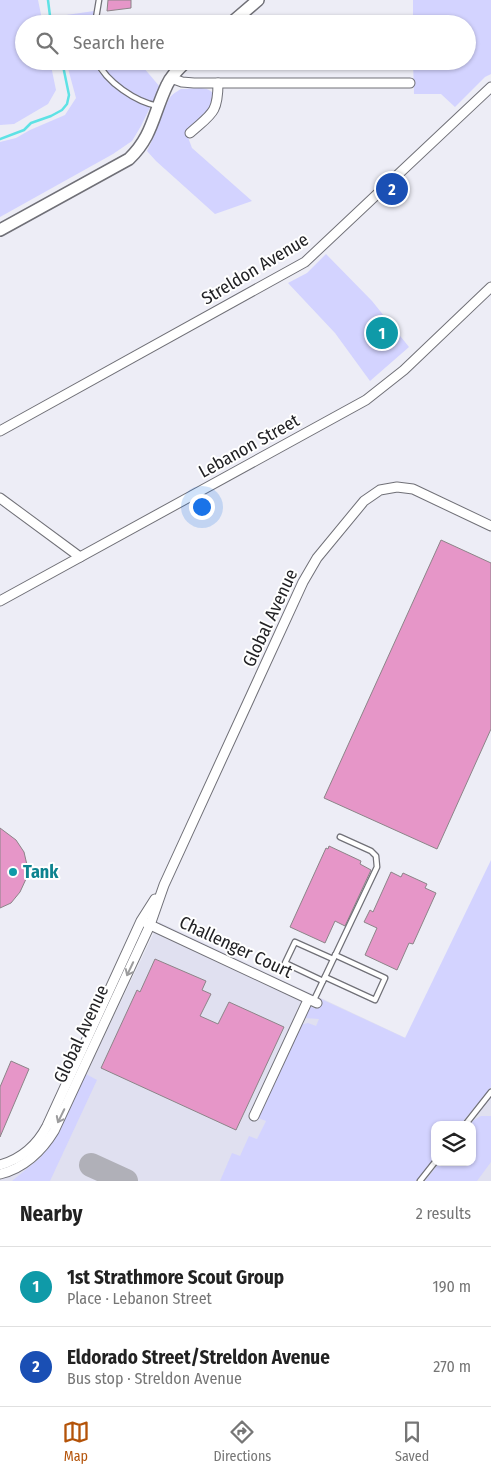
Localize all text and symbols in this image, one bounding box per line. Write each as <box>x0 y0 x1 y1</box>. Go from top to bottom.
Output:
search box <box>15 15 476 70</box>
icon: search <box>33 29 61 57</box>
text: Search here <box>73 31 165 54</box>
pin: 2 <box>376 170 408 208</box>
street label: Streldon Avenue <box>197 228 313 310</box>
pin: 1 <box>366 314 398 352</box>
street label: Lebanon Street <box>195 409 303 483</box>
your location <box>189 494 215 520</box>
street label: Global Avenue <box>238 565 302 670</box>
place label: Tank <box>23 861 59 883</box>
marker: Tank <box>7 866 19 878</box>
street label: Challenger Court <box>176 911 296 983</box>
one-way arrow <box>124 961 134 976</box>
street label: Global Avenue <box>49 981 113 1086</box>
one-way arrow <box>56 1108 65 1123</box>
map controls <box>431 1121 476 1166</box>
button: layers <box>431 1121 476 1166</box>
text: Nearby <box>20 1201 82 1227</box>
text: 2 results <box>416 1204 471 1223</box>
text: 1st Strathmore Scout Group <box>67 1266 284 1289</box>
text: 1 <box>33 1277 39 1296</box>
text: 190 m <box>433 1277 471 1296</box>
text: Place · Lebanon Street <box>67 1289 212 1308</box>
text: Eldorado Street/Streldon Avenue <box>67 1346 330 1369</box>
text: 2 <box>32 1357 40 1376</box>
text: 270 m <box>433 1357 471 1376</box>
text: Bus stop · Streldon Avenue <box>67 1369 242 1388</box>
tab: Map <box>62 1418 90 1465</box>
tab: Directions <box>213 1418 271 1465</box>
tab: Saved <box>395 1418 429 1465</box>

